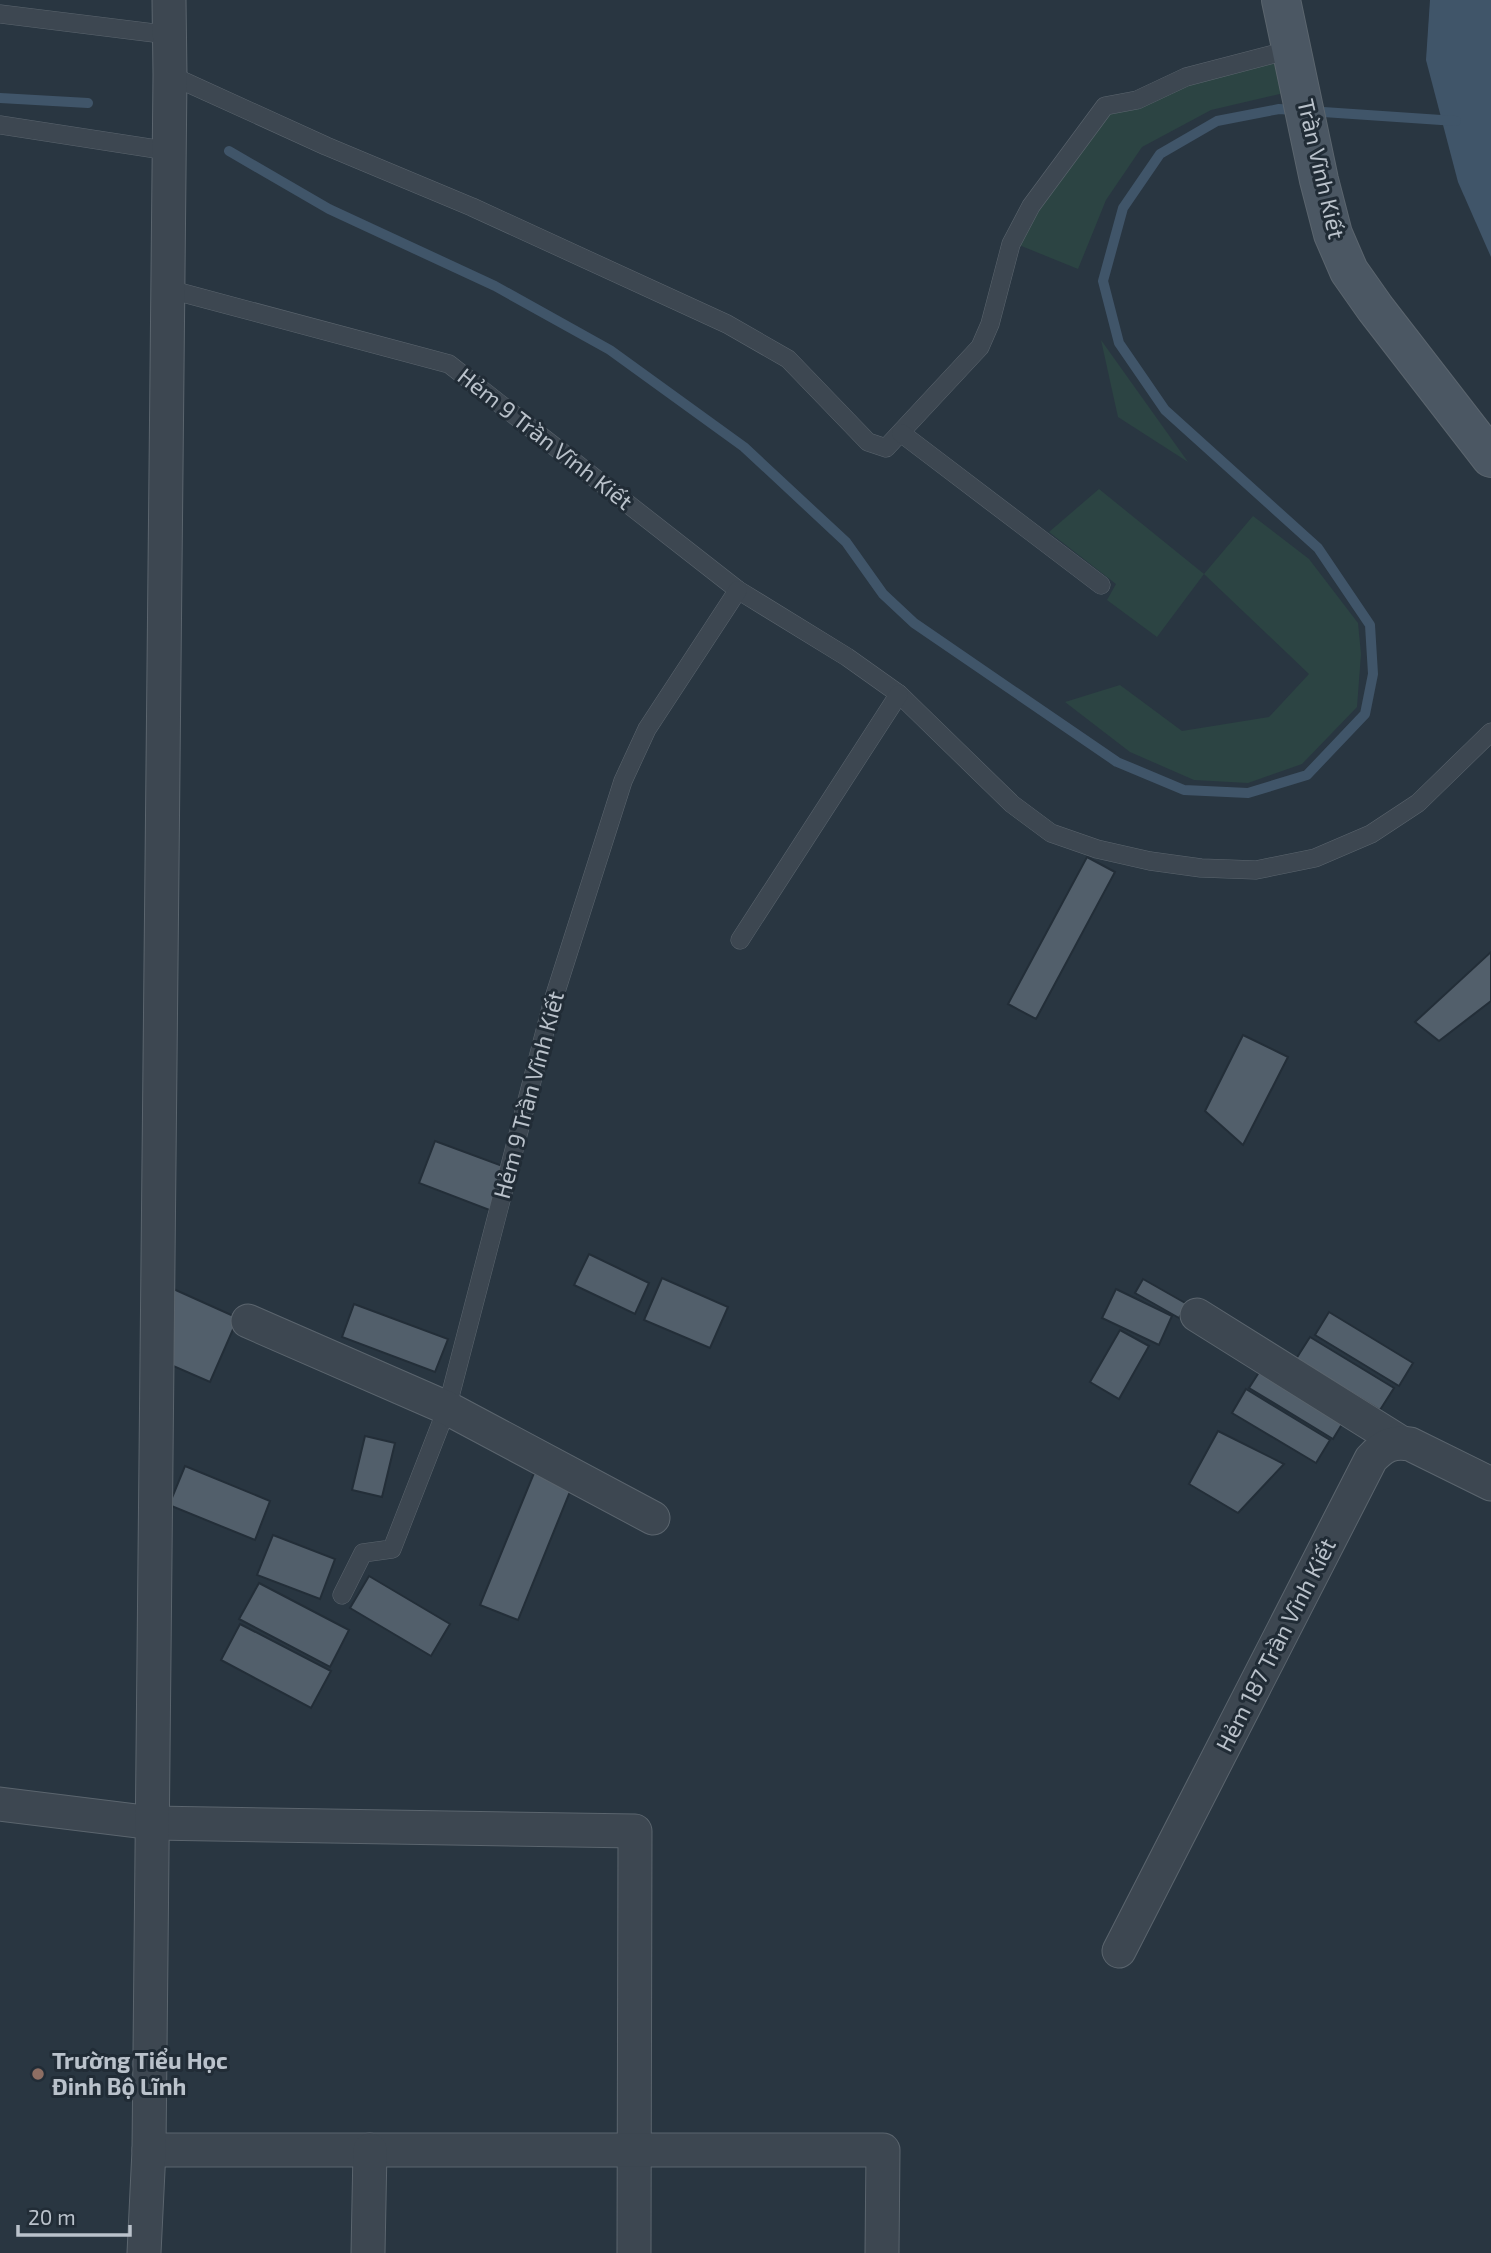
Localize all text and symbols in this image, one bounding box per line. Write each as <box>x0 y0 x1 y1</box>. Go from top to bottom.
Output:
street label: Trần Vĩnh Kiết <box>1292 96 1352 242</box>
street label: Hẻm 9 Trần Vĩnh Kiết <box>453 361 639 515</box>
street label: Hẻm 9 Trần Vĩnh Kiết <box>487 988 569 1202</box>
street label: Hẻm 187 Trần Vĩnh Kiết <box>1209 1533 1341 1756</box>
place label: Trường Tiểu Học Đinh Bộ Lĩnh <box>52 2046 228 2100</box>
marker: Trường Tiểu Học Đinh Bộ Lĩnh <box>30 2066 46 2082</box>
scale bar <box>18 2194 130 2238</box>
text: 20 m <box>28 2204 76 2229</box>

